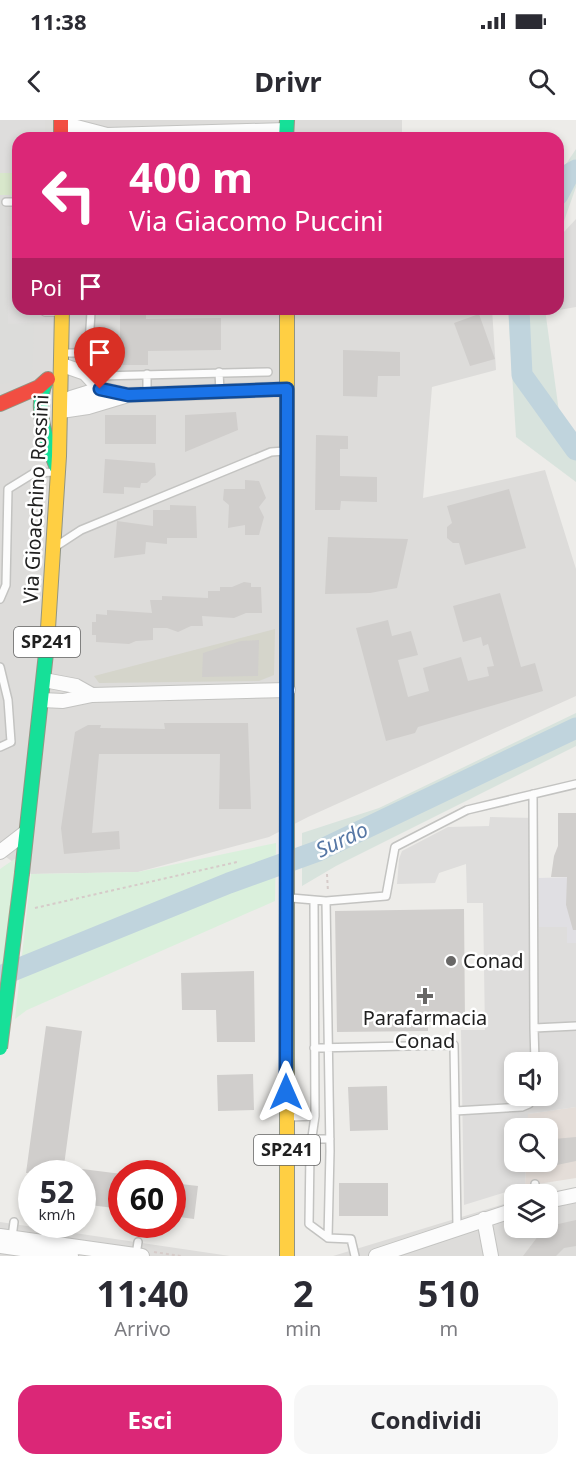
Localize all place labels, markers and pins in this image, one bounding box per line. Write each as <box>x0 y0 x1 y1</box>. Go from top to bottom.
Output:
pin <box>74 327 125 389</box>
place label: Conad <box>463 947 524 974</box>
marker: Conad <box>444 954 458 968</box>
marker: Parafarmacia Conad <box>418 989 432 1003</box>
place label: Parafarmacia Conad <box>363 1004 487 1054</box>

